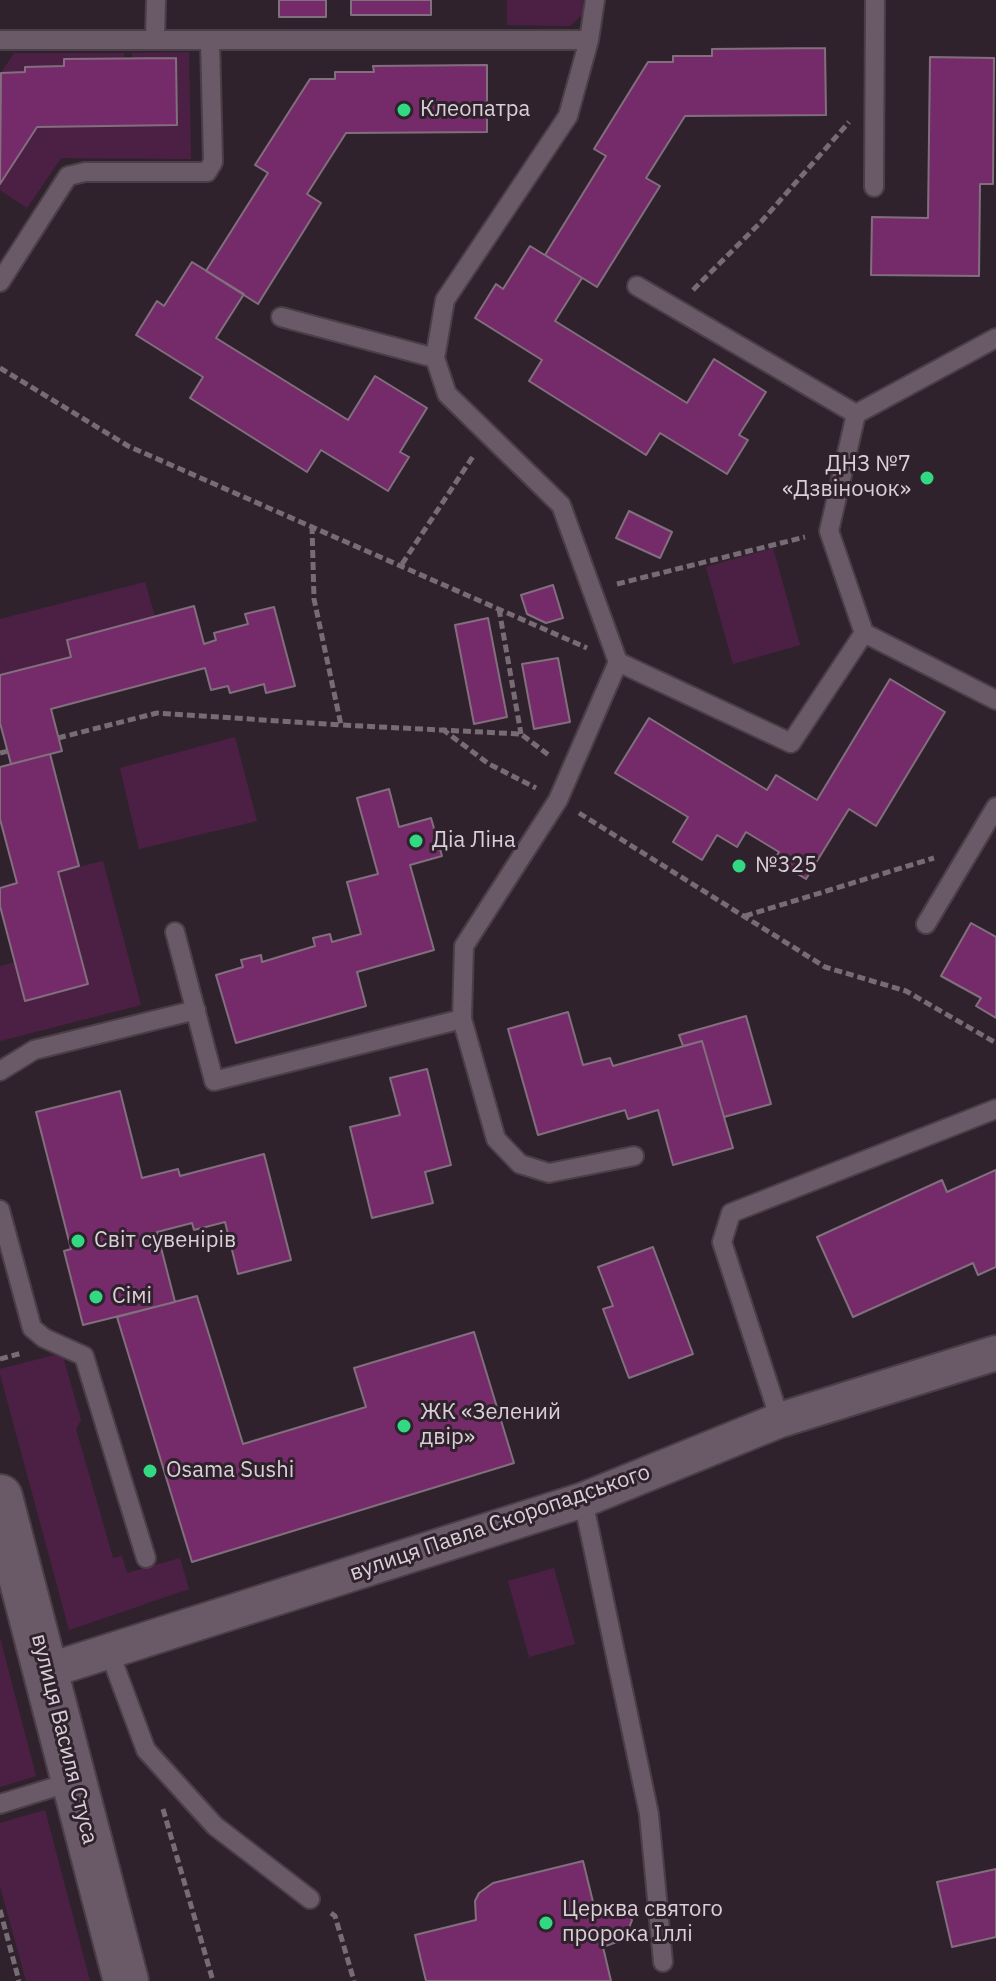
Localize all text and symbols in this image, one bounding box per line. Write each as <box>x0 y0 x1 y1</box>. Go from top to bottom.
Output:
place label: Клеопатра <box>420 97 530 123</box>
marker: Клеопатра <box>395 101 413 119</box>
place label: ДНЗ №7 «Дзвіночок» <box>782 452 911 504</box>
marker: ДНЗ №7 «Дзвіночок» <box>918 469 936 487</box>
place label: Діа Ліна <box>432 828 516 854</box>
marker: Діа Ліна <box>407 832 425 850</box>
place label: №325 <box>755 853 817 879</box>
marker: №325 <box>730 857 748 875</box>
place label: Світ сувенірів <box>94 1228 236 1254</box>
marker: Світ сувенірів <box>69 1232 87 1250</box>
place label: Сімі <box>112 1284 152 1310</box>
marker: Сімі <box>87 1288 105 1306</box>
place label: ЖК «Зелений двір» <box>420 1400 561 1452</box>
marker: ЖК «Зелений двір» <box>395 1417 413 1435</box>
place label: Osama Sushi <box>166 1458 294 1484</box>
street label: вулиця Павла Скоропадського <box>346 1459 654 1587</box>
marker: Osama Sushi <box>141 1462 159 1480</box>
street label: вулиця Василя Стуса <box>25 1631 103 1847</box>
place label: Церква святого пророка Іллі <box>562 1897 723 1948</box>
marker: Церква святого пророка Іллі <box>537 1914 555 1932</box>

